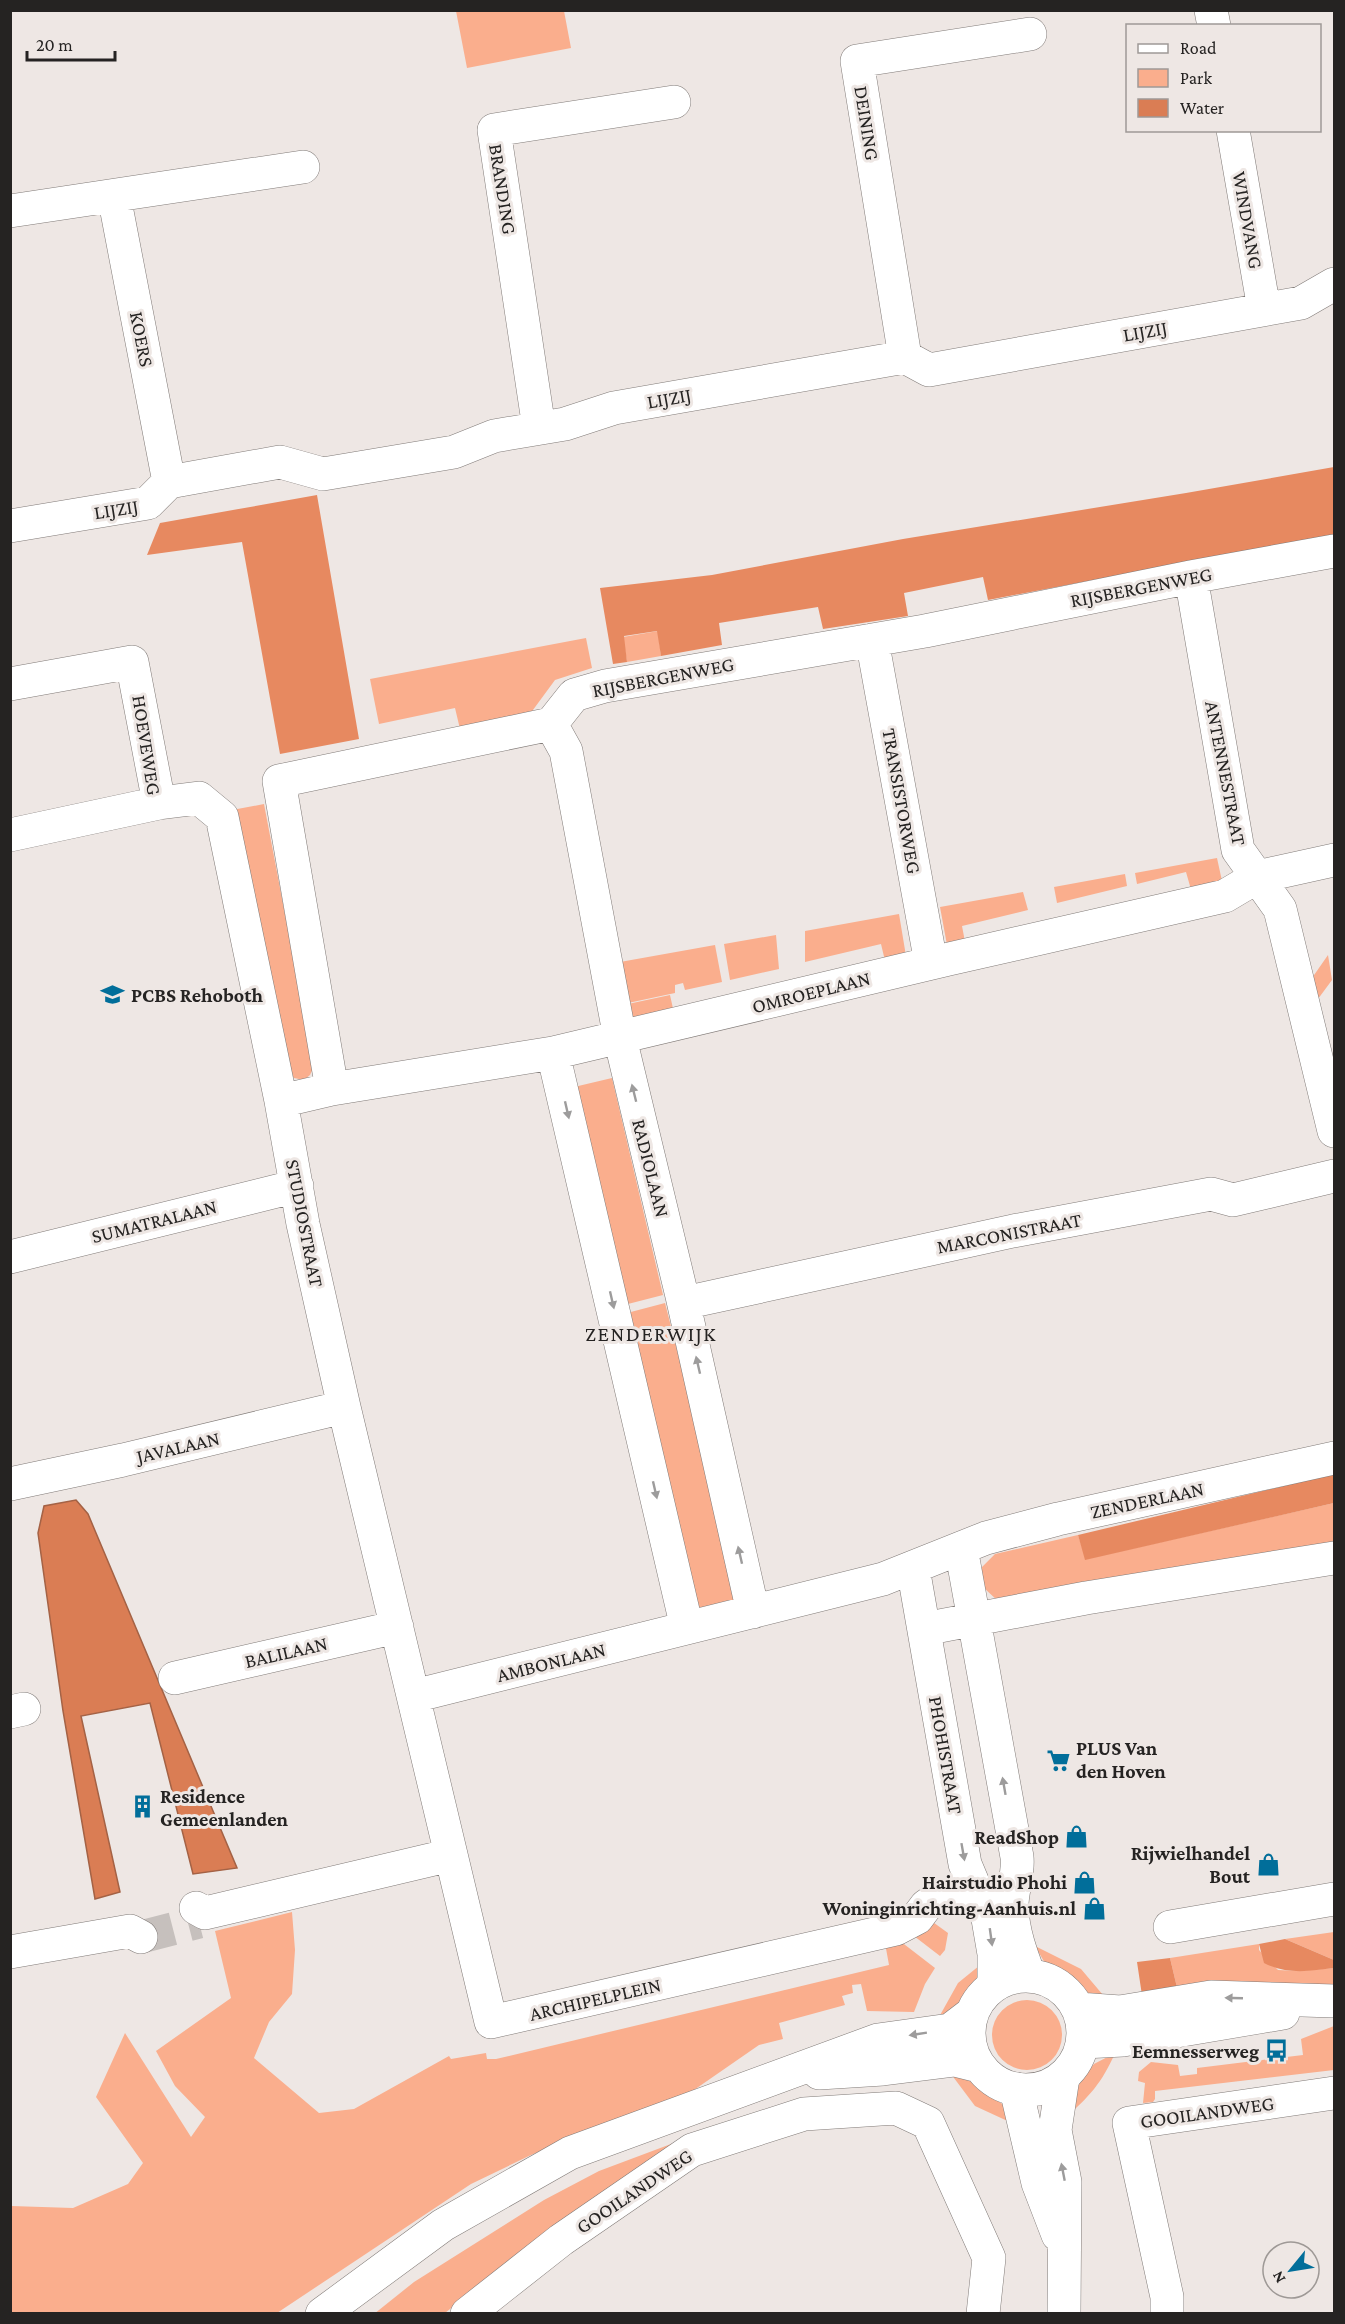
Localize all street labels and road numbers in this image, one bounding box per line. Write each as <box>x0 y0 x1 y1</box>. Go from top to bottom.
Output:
street label: DEINING <box>850 84 884 162</box>
street label: BRANDING <box>485 142 521 236</box>
street label: WINDVANG <box>1229 170 1267 270</box>
street label: KOERS <box>126 310 158 368</box>
street label: LIJZIJ <box>1121 316 1169 347</box>
street label: LIJZIJ <box>645 383 693 414</box>
street label: LIJZIJ <box>92 495 140 524</box>
street label: RIJSBERGENWEG <box>1068 562 1214 612</box>
street label: RIJSBERGENWEG <box>590 652 736 702</box>
street label: HOEVEWEG <box>128 693 166 797</box>
street label: ANTENNESTRAAT <box>1201 699 1251 847</box>
street label: TRANSISTORWEG <box>878 727 926 875</box>
street label: OMROEPLAAN <box>750 967 872 1017</box>
street label: RADIOLAAN <box>628 1117 674 1219</box>
street label: STUDIOSTRAAT <box>282 1157 328 1289</box>
street label: SUMATRALAAN <box>89 1195 219 1247</box>
street label: MARCONISTRAAT <box>935 1208 1083 1258</box>
street label: JAVALAAN <box>132 1427 222 1469</box>
street label: ZENDERLAAN <box>1088 1477 1206 1523</box>
street label: BALILAAN <box>243 1632 329 1672</box>
street label: AMBONLAAN <box>494 1638 608 1686</box>
street label: PHOHISTRAAT <box>925 1694 967 1816</box>
street label: ARCHIPELPLEIN <box>527 1973 663 2025</box>
street label: GOOILANDWEG <box>1139 2092 1275 2132</box>
street label: GOOILANDWEG <box>572 2144 696 2238</box>

